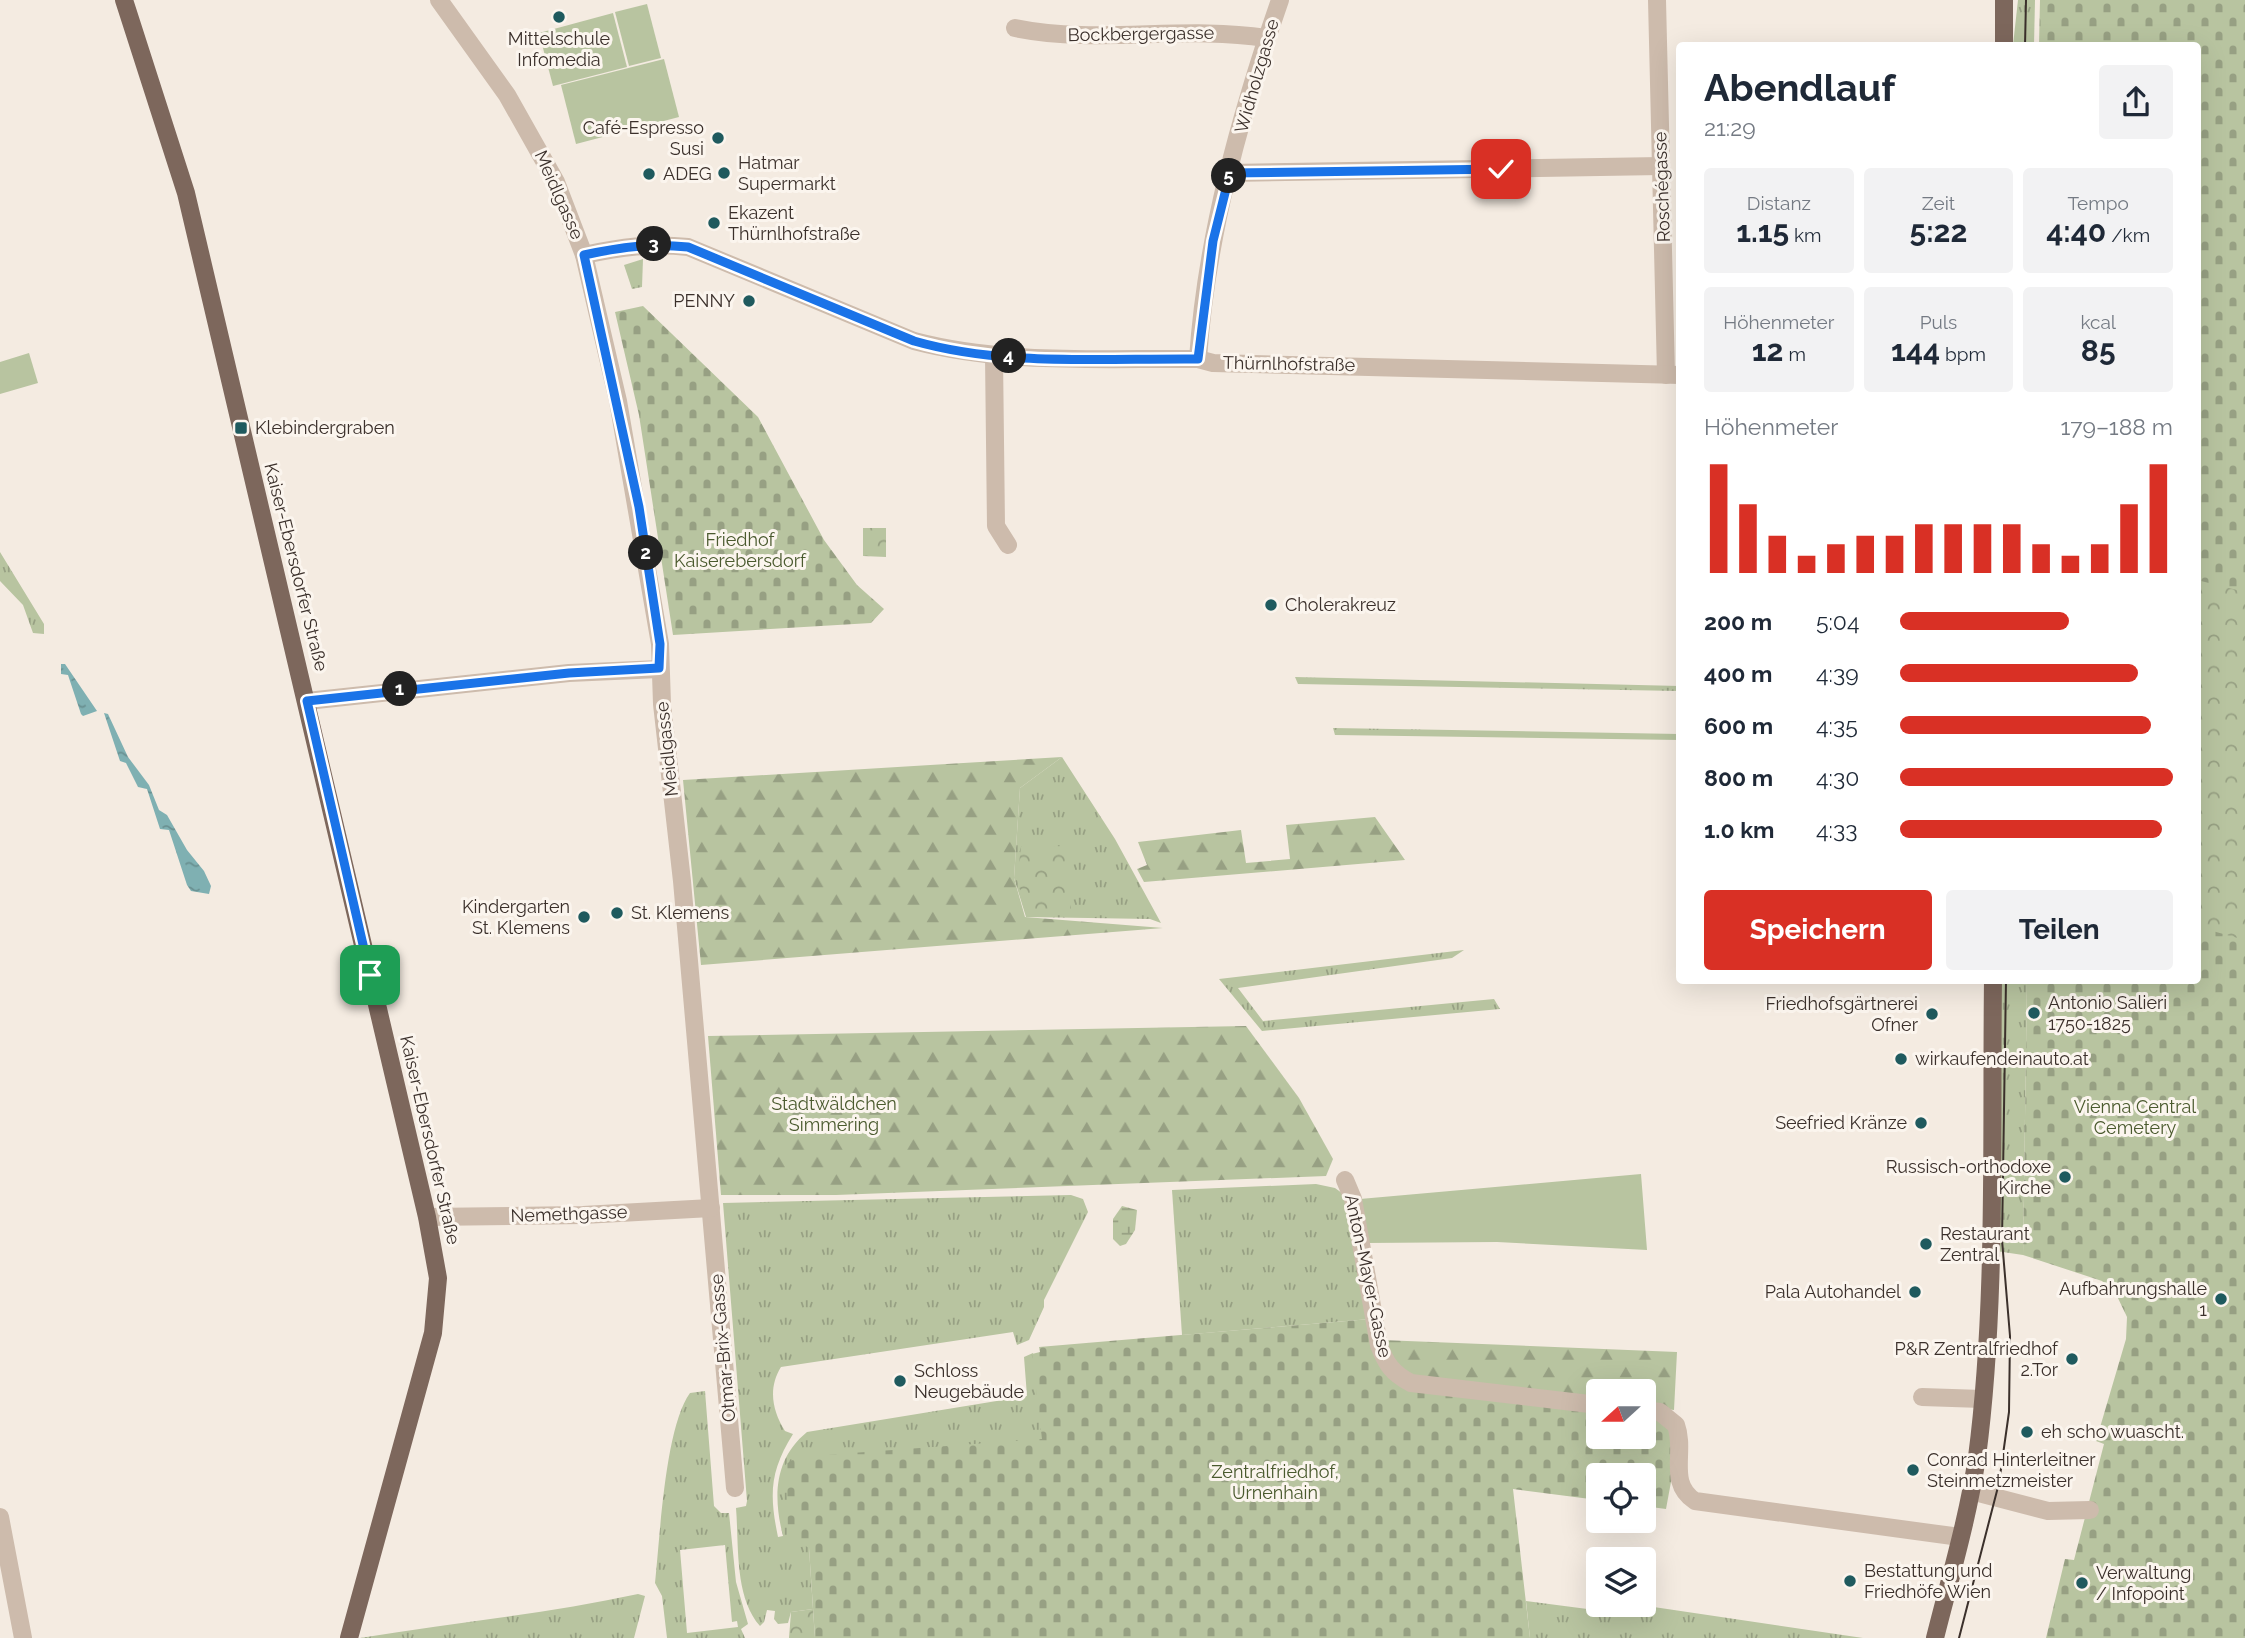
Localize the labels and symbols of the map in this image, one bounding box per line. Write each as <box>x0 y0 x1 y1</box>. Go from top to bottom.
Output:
marker: Mittelschule Infomedia <box>551 9 567 25</box>
street label: Widholzgasse <box>1230 16 1283 135</box>
street label: Bockbergergasse <box>1068 22 1215 45</box>
place label: Mittelschule Infomedia <box>508 28 611 70</box>
place label: Café-Espresso Susi <box>583 117 704 159</box>
marker: Café-Espresso Susi <box>710 130 726 146</box>
street label: Roschégasse <box>1649 131 1674 243</box>
pin <box>1471 139 1531 199</box>
street label: Meidlgasse <box>531 147 589 243</box>
place label: Hatmar Supermarkt <box>738 152 836 194</box>
pin: 5 <box>1212 158 1246 194</box>
place label: ADEG <box>663 163 712 184</box>
marker: Hatmar Supermarkt <box>716 165 732 181</box>
marker: ADEG <box>641 166 657 182</box>
place label: Ekazent Thürnlhofstraße <box>728 202 861 244</box>
marker: Ekazent Thürnlhofstraße <box>706 215 722 231</box>
pin: 3 <box>636 226 672 262</box>
place label: PENNY <box>673 290 735 311</box>
marker: PENNY <box>741 293 757 309</box>
pin: 4 <box>992 338 1026 374</box>
street label: Thürnlhofstraße <box>1223 352 1356 375</box>
place label: Klebindergraben <box>255 417 395 438</box>
marker: Klebindergraben <box>233 420 249 436</box>
street label: Kaiser-Ebersdorfer Straße <box>260 461 333 674</box>
park label: Friedhof Kaiserebersdorf <box>674 529 807 571</box>
pin: 2 <box>628 536 664 570</box>
place label: Cholerakreuz <box>1285 594 1396 615</box>
marker: Cholerakreuz <box>1263 597 1279 613</box>
pin: 1 <box>382 672 418 706</box>
street label: Meidlgasse <box>651 700 682 797</box>
place label: Kindergarten St. Klemens <box>462 896 570 938</box>
place label: St. Klemens <box>631 902 729 923</box>
marker: St. Klemens <box>609 905 625 921</box>
marker: Kindergarten St. Klemens <box>576 909 592 925</box>
pin <box>340 945 400 1005</box>
place label: Antonio Salieri 1750-1825 <box>2048 992 2167 1034</box>
place label: Friedhofsgärtnerei Ofner <box>1766 993 1919 1035</box>
marker: Antonio Salieri 1750-1825 <box>2026 1005 2042 1021</box>
marker: Friedhofsgärtnerei Ofner <box>1924 1006 1940 1022</box>
street label: Kaiser-Ebersdorfer Straße <box>396 1033 465 1247</box>
place label: wirkaufendeinauto.at <box>1915 1048 2089 1069</box>
marker: wirkaufendeinauto.at <box>1893 1051 1909 1067</box>
park label: Stadtwäldchen Simmering <box>771 1093 897 1135</box>
park label: Vienna Central Cemetery <box>2074 1096 2196 1138</box>
place label: Seefried Kränze <box>1775 1112 1907 1133</box>
marker: Seefried Kränze <box>1913 1115 1929 1131</box>
place label: Russisch-orthodoxe Kirche <box>1886 1156 2051 1198</box>
marker: Russisch-orthodoxe Kirche <box>2057 1169 2073 1185</box>
street label: Anton-Mayer-Gasse <box>1341 1192 1396 1360</box>
street label: Nemethgasse <box>510 1201 628 1226</box>
place label: Restaurant Zentral <box>1940 1223 2030 1265</box>
marker: Restaurant Zentral <box>1918 1236 1934 1252</box>
street label: Otmar-Brix-Gasse <box>706 1273 739 1423</box>
place label: Aufbahrungshalle 1 <box>2059 1278 2207 1320</box>
place label: Pala Autohandel <box>1765 1281 1901 1302</box>
marker: Pala Autohandel <box>1907 1284 1923 1300</box>
marker: Aufbahrungshalle 1 <box>2213 1291 2229 1307</box>
place label: P&R Zentralfriedhof 2.Tor <box>1895 1338 2059 1380</box>
marker: P&R Zentralfriedhof 2.Tor <box>2064 1351 2080 1367</box>
place label: Schloss Neugebäude <box>914 1360 1024 1402</box>
marker: Schloss Neugebäude <box>892 1373 908 1389</box>
north arrow <box>1586 1379 1656 1449</box>
place label: eh scho wuascht. <box>2041 1421 2184 1442</box>
marker: eh scho wuascht. <box>2019 1424 2035 1440</box>
place label: Conrad Hinterleitner Steinmetzmeister <box>1927 1449 2096 1491</box>
park label: Zentralfriedhof, Urnenhain <box>1211 1461 1339 1503</box>
marker: Conrad Hinterleitner Steinmetzmeister <box>1905 1462 1921 1478</box>
place label: Bestattung und Friedhöfe Wien <box>1864 1560 1992 1602</box>
place label: Verwaltung / Infopoint <box>2096 1562 2191 1604</box>
marker: Bestattung und Friedhöfe Wien <box>1842 1573 1858 1589</box>
marker: Verwaltung / Infopoint <box>2074 1575 2090 1591</box>

